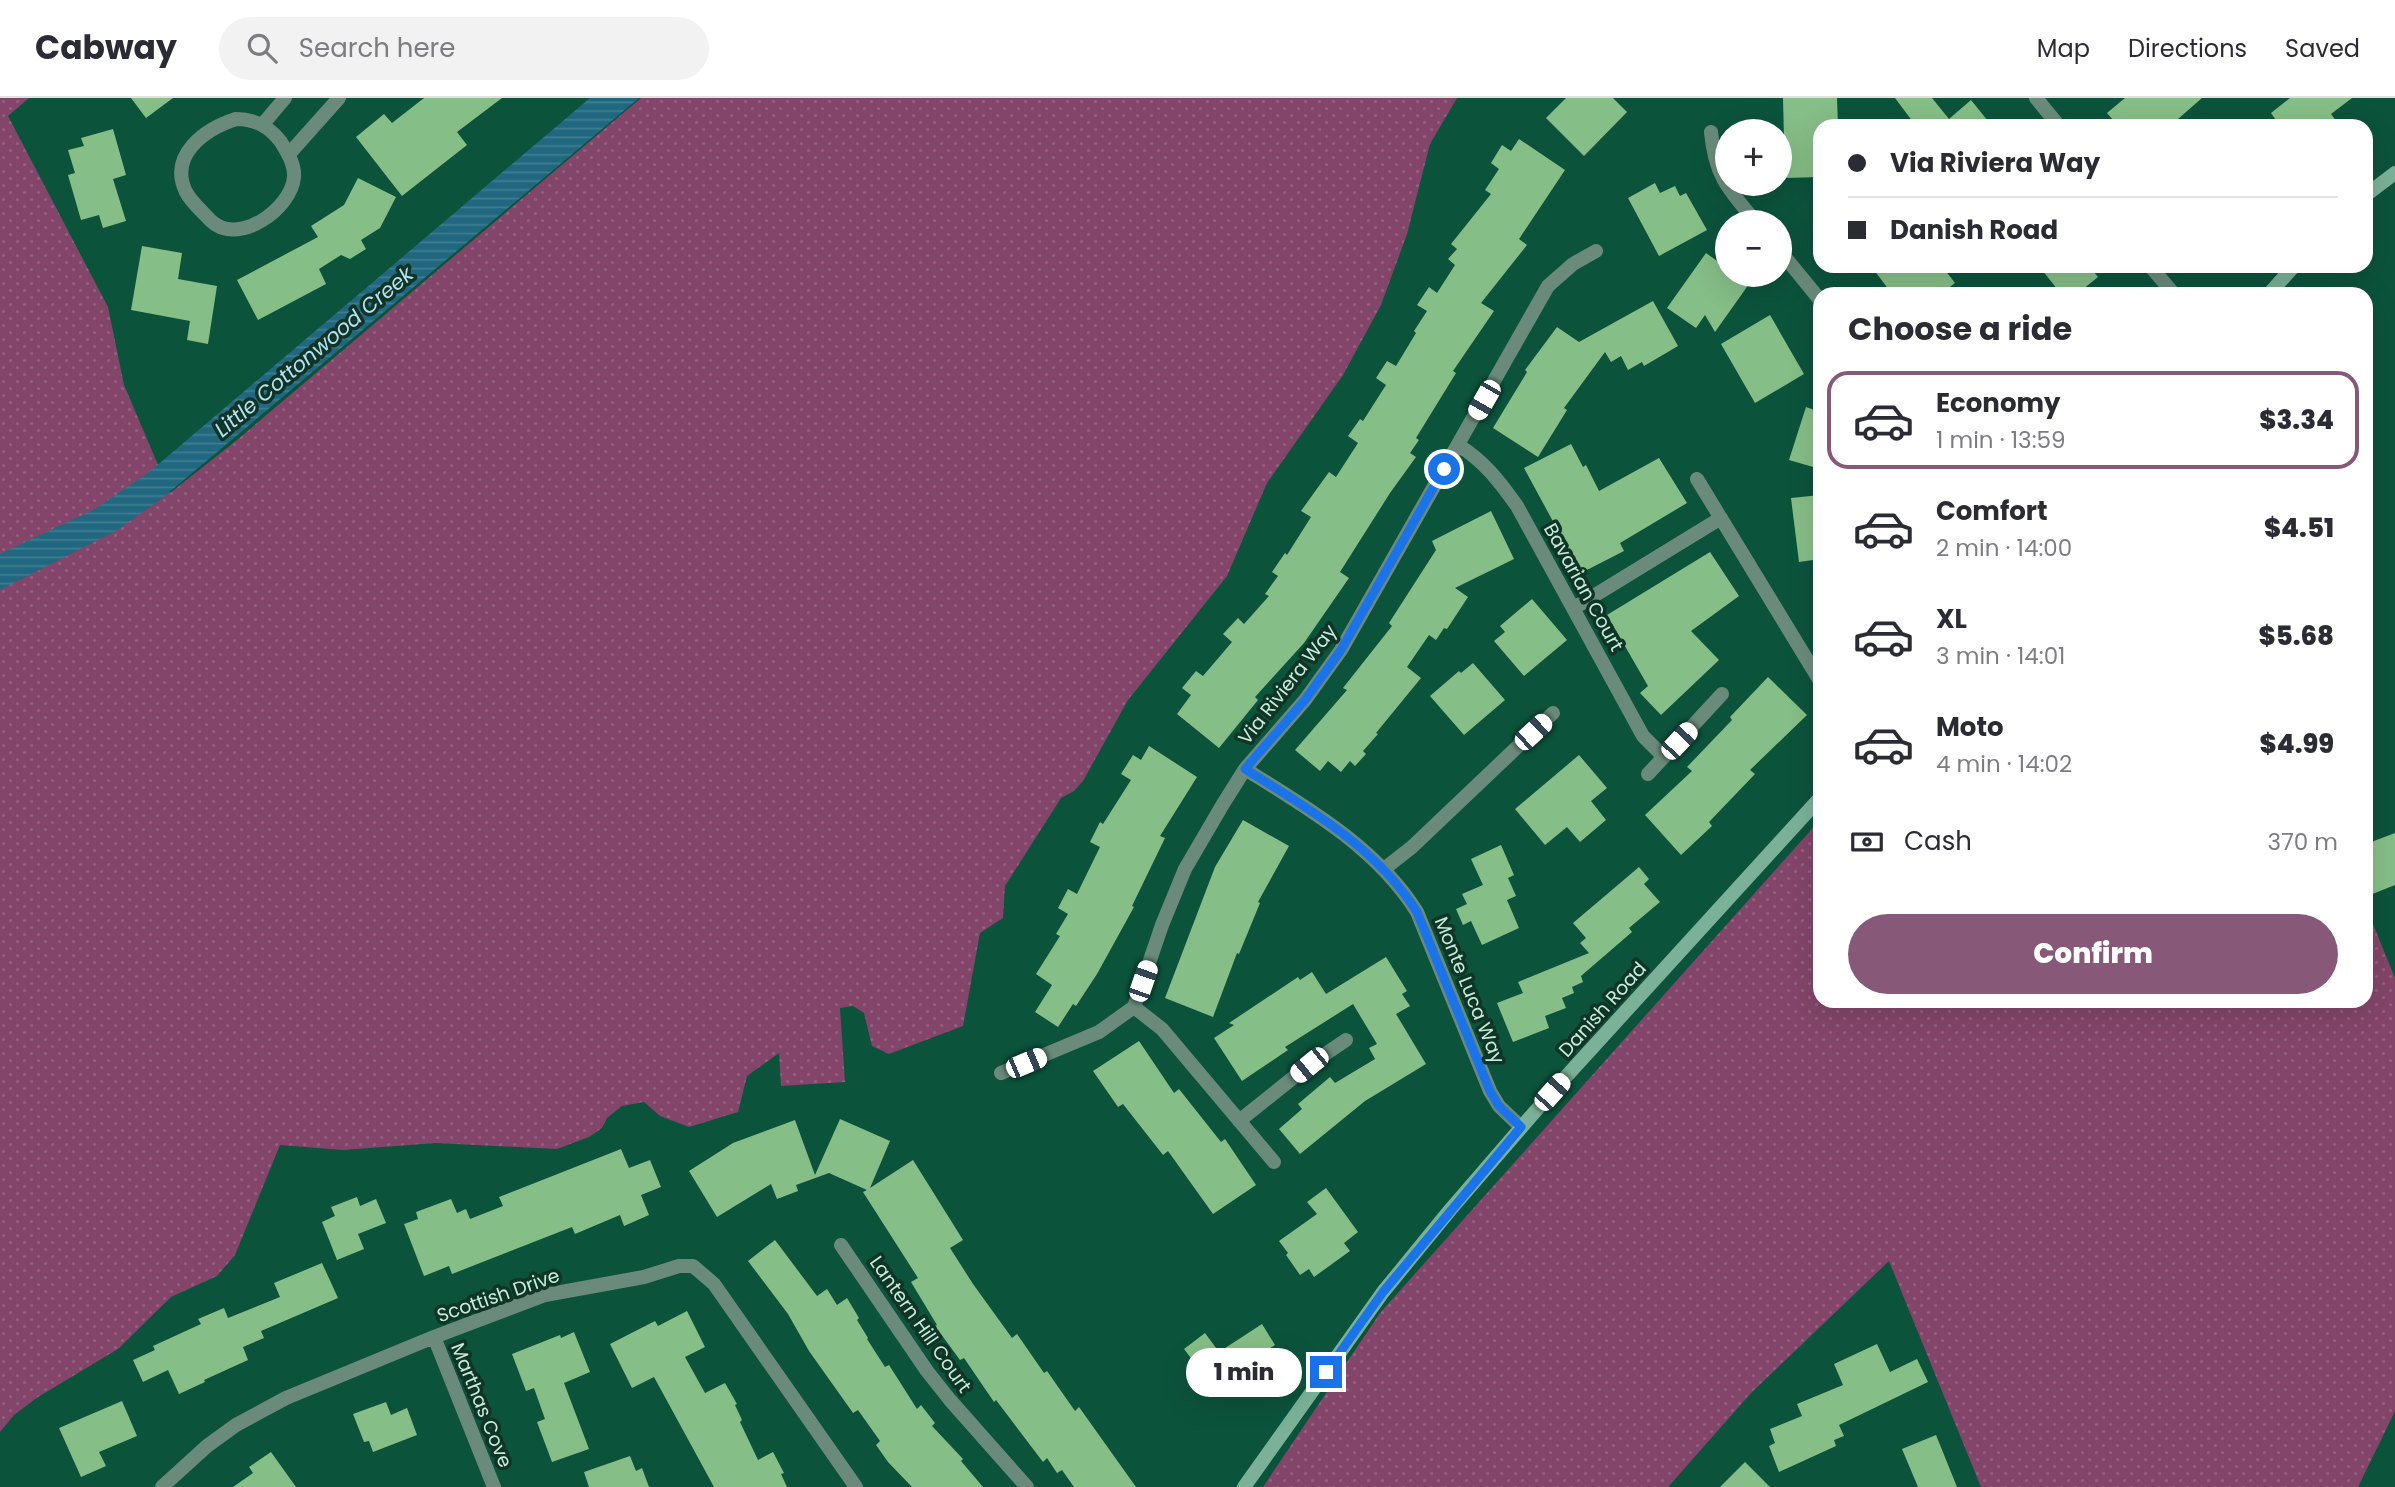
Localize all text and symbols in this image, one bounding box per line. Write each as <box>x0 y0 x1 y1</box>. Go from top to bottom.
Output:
search box <box>219 17 709 80</box>
text: Cabway <box>35 24 177 71</box>
icon: search <box>243 29 281 67</box>
text: Search here <box>299 30 455 66</box>
text: Map <box>2037 32 2090 65</box>
text: Directions <box>2128 32 2247 65</box>
text: Saved <box>2285 32 2360 65</box>
map controls <box>1715 119 1792 287</box>
button: + <box>1715 119 1792 196</box>
text: Via Riviera Way <box>1890 145 2100 181</box>
button: − <box>1715 210 1792 287</box>
text: Danish Road <box>1890 212 2058 248</box>
water label: Little Cottonwood Creek <box>208 259 420 443</box>
text: Choose a ride <box>1848 306 2072 351</box>
car <box>1465 377 1504 423</box>
text: Economy <box>1936 385 2060 421</box>
icon: car <box>1852 389 1915 452</box>
text: $3.34 <box>2259 402 2334 438</box>
text: 1 min · 13:59 <box>1936 424 2065 456</box>
route start <box>1428 453 1460 485</box>
text: Comfort <box>1936 493 2048 529</box>
icon: car <box>1852 497 1915 560</box>
text: $4.51 <box>2264 510 2334 546</box>
street label: Bavarian Court <box>1537 518 1630 656</box>
text: 2 min · 14:00 <box>1936 532 2072 564</box>
text: XL <box>1936 601 1967 637</box>
icon: car <box>1852 605 1915 668</box>
street label: Via Riviera Way <box>1232 618 1343 750</box>
text: $5.68 <box>2258 618 2334 654</box>
text: 3 min · 14:01 <box>1936 640 2065 672</box>
text: Moto <box>1936 709 2004 745</box>
car <box>1511 710 1556 754</box>
icon: car <box>1852 713 1915 776</box>
car <box>1657 718 1702 764</box>
text: $4.99 <box>2260 726 2334 762</box>
text: 4 min · 14:02 <box>1936 748 2072 780</box>
icon: cash <box>1848 823 1886 861</box>
text: Cash <box>1904 823 1972 859</box>
text: 370 m <box>2268 826 2338 858</box>
street label: Monte Luca Way <box>1428 913 1511 1068</box>
button: Confirm <box>1848 914 2338 994</box>
street label: Danish Road <box>1552 956 1652 1063</box>
car <box>1127 958 1160 1004</box>
car <box>1287 1044 1332 1086</box>
car <box>1003 1045 1050 1081</box>
car <box>1531 1069 1574 1115</box>
street label: Lantern Hill Court <box>863 1250 978 1398</box>
street label: Scottish Drive <box>433 1262 563 1329</box>
street label: Marthas Cove <box>444 1339 519 1472</box>
callout: 1 min <box>1186 1348 1302 1396</box>
text: 1 min <box>1214 1356 1274 1388</box>
route end <box>1310 1356 1342 1388</box>

